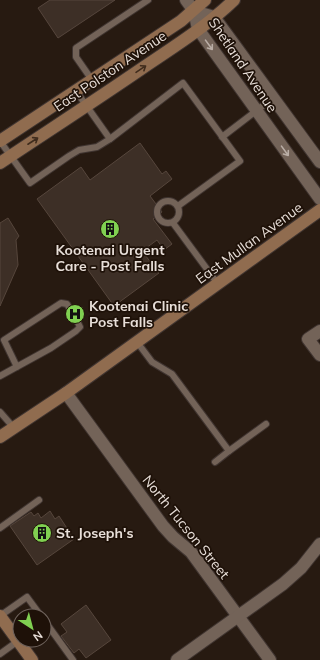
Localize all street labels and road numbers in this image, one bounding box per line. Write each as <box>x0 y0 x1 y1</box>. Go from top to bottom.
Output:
street label: Shetland Avenue <box>205 14 281 116</box>
street label: East Polston Avenue <box>50 27 170 115</box>
street label: East Mullan Avenue <box>192 198 306 288</box>
street label: North Tucson Street <box>139 471 234 583</box>

